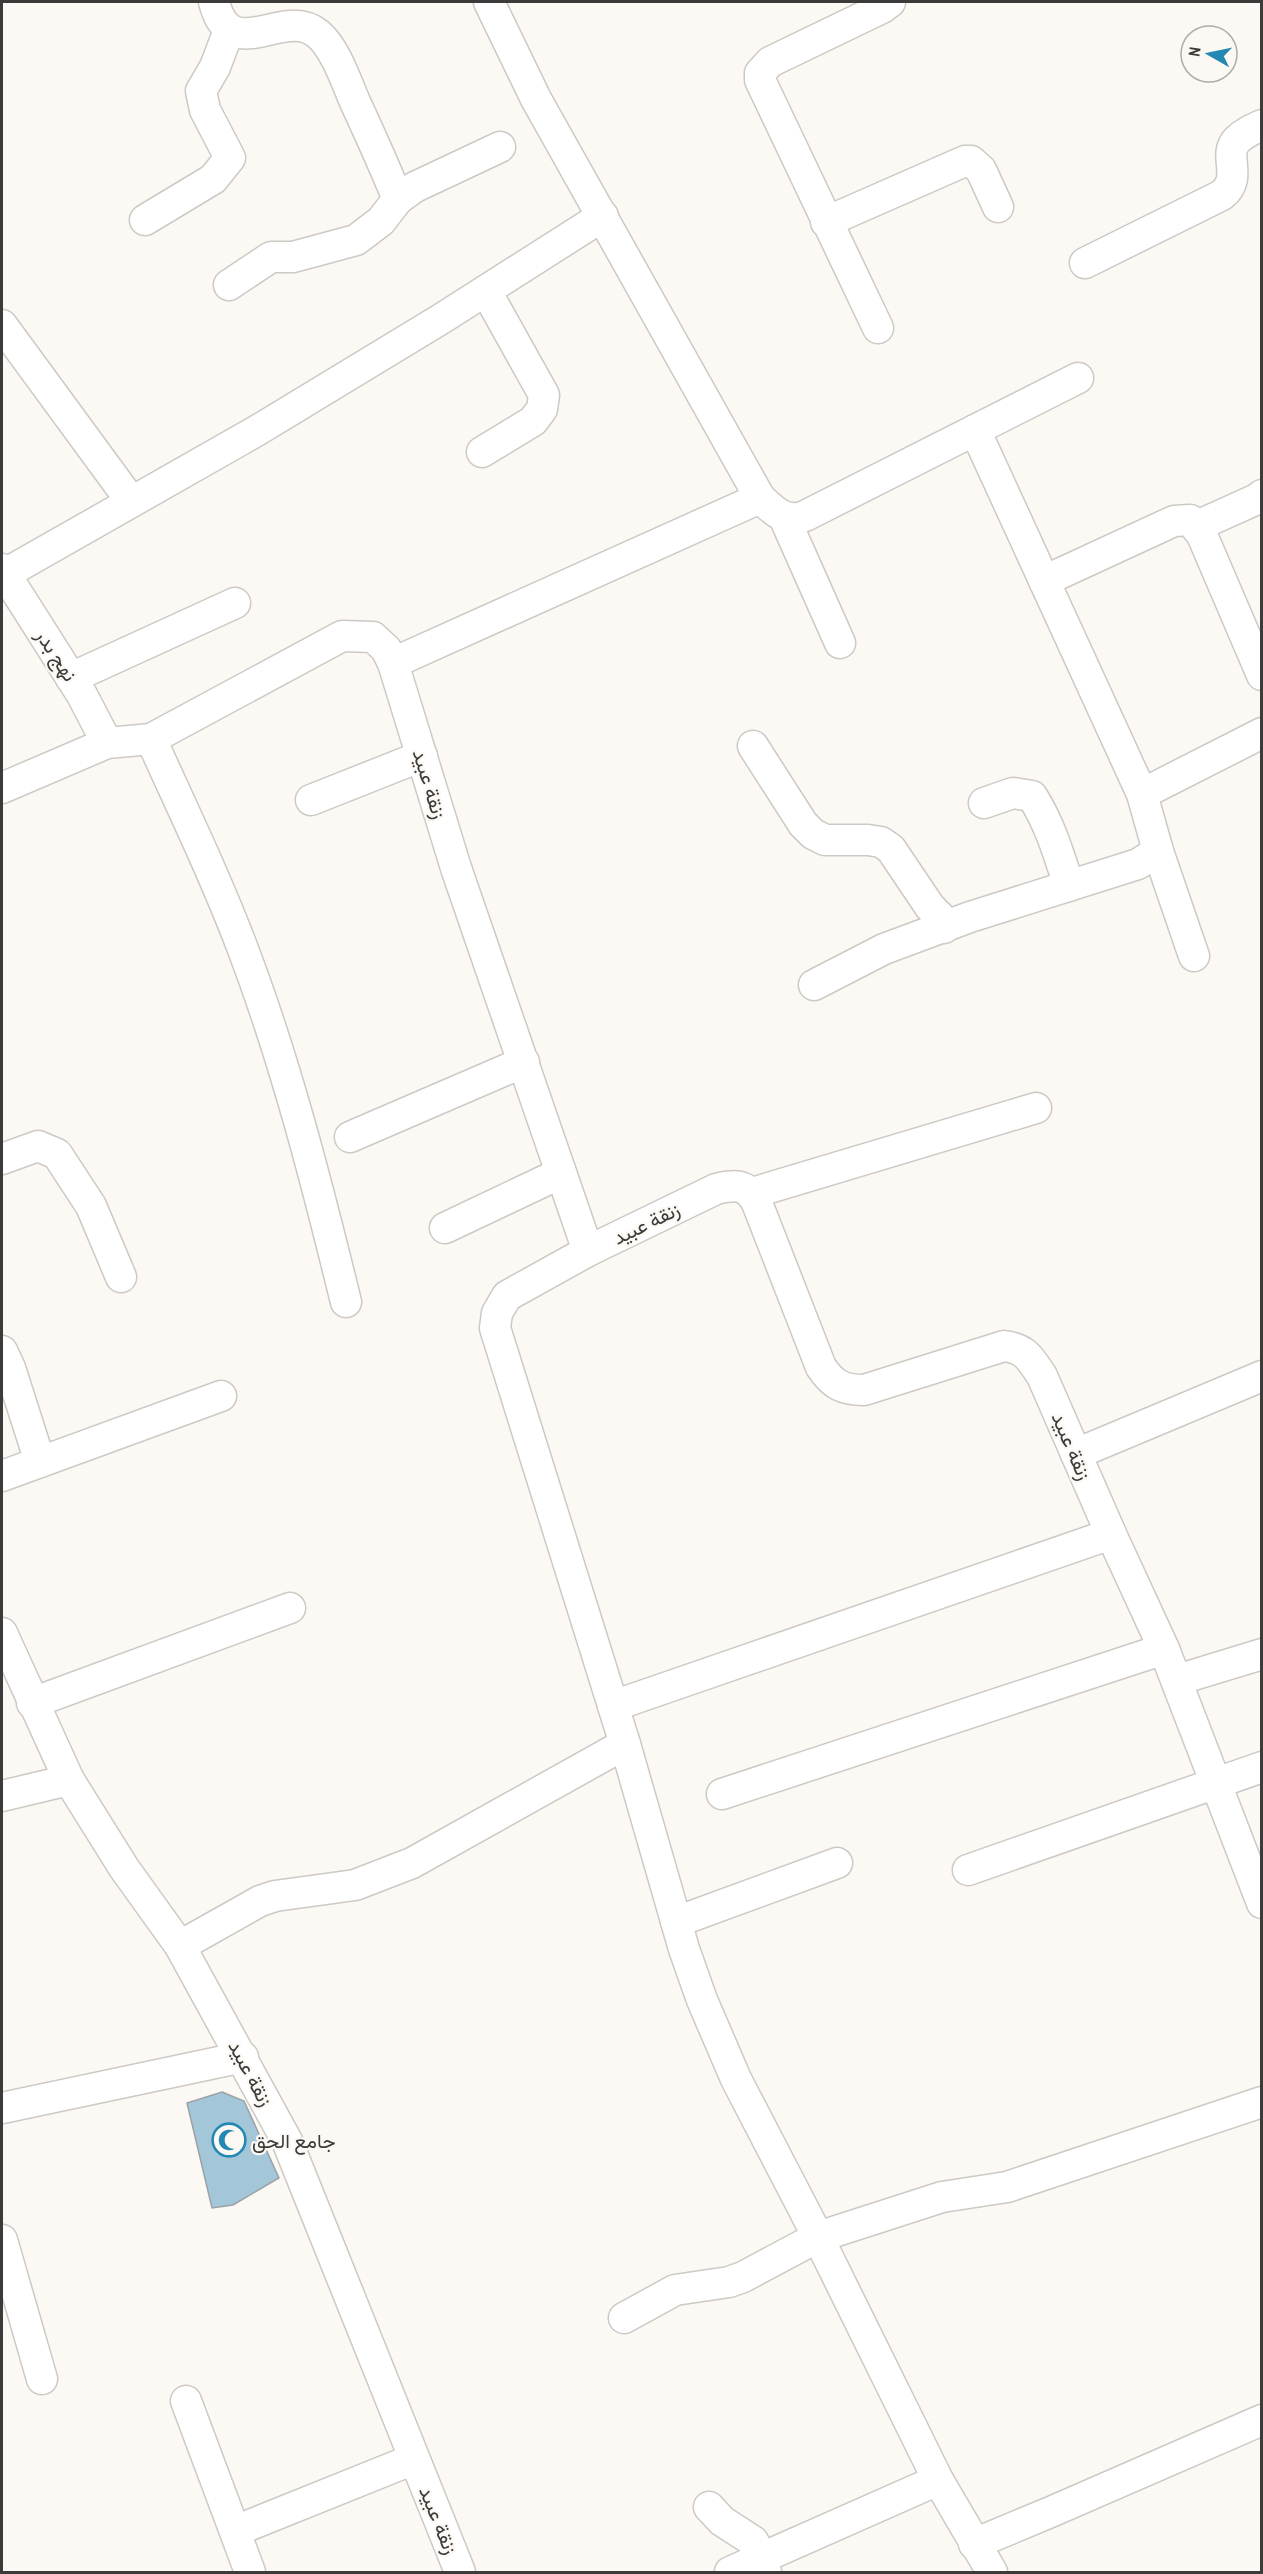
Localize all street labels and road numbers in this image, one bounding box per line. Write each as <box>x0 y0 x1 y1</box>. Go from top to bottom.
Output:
street label: نهج بدر <box>29 623 84 687</box>
street label: زنقة عبيد <box>407 746 453 822</box>
street label: زنقة عبيد <box>608 1195 684 1251</box>
street label: زنقة عبيد <box>1046 1408 1098 1484</box>
street label: زنقة عبيد <box>222 2035 280 2111</box>
street label: زنقة عبيد <box>413 2482 465 2558</box>

